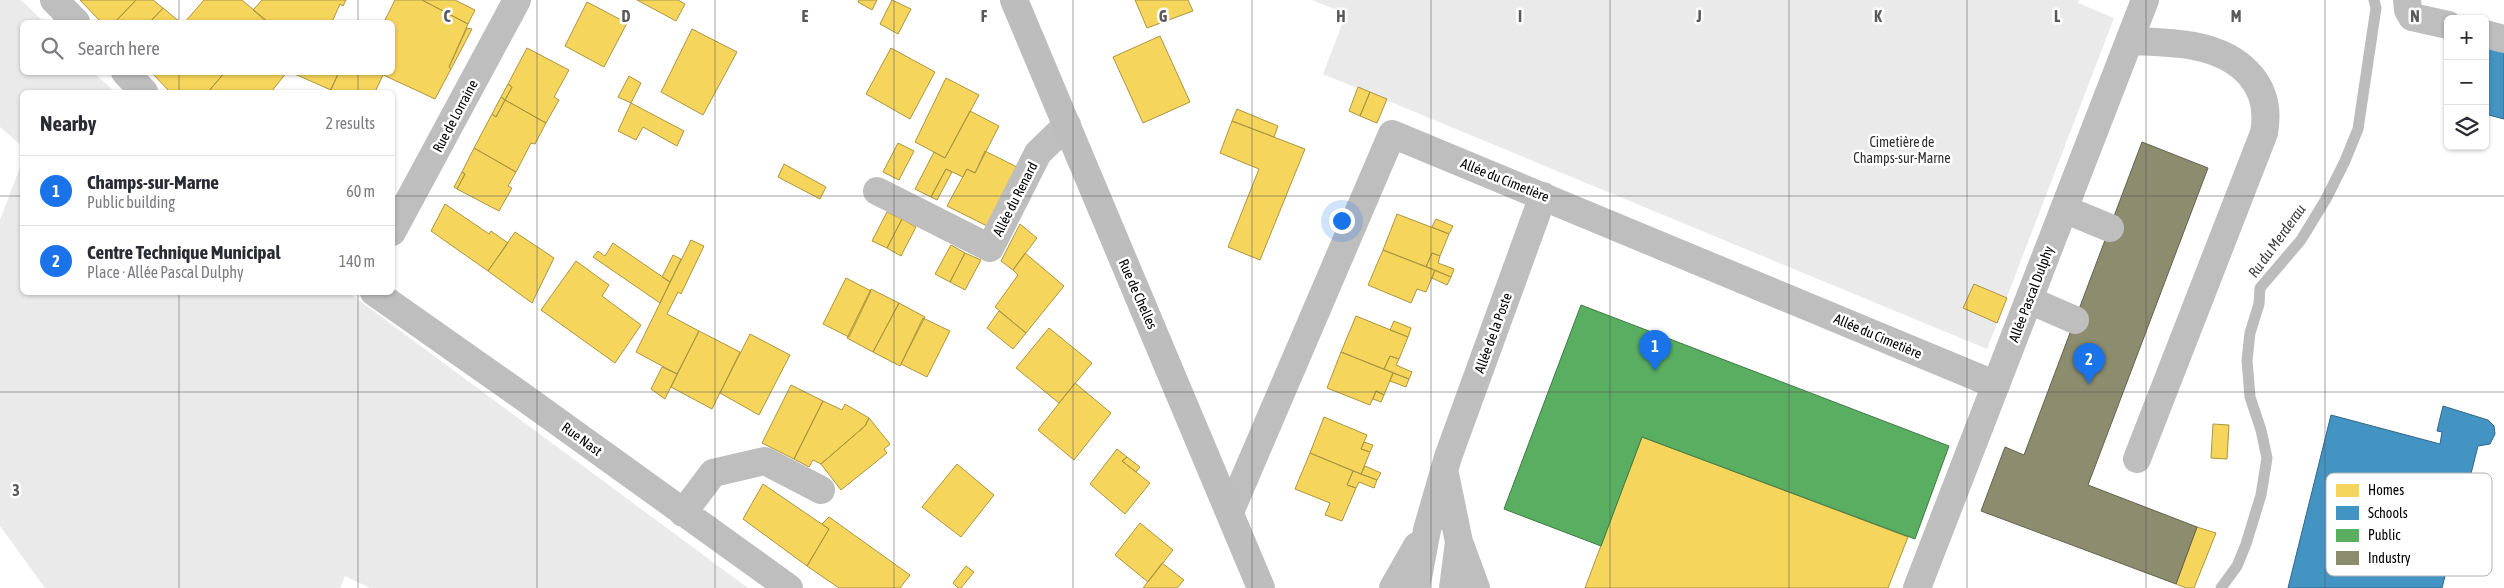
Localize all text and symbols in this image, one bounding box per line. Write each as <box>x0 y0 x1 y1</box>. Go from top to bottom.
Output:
text: C <box>443 7 451 25</box>
text: D <box>622 7 631 25</box>
text: E <box>802 7 809 25</box>
text: F <box>981 7 988 25</box>
text: G <box>1159 7 1168 25</box>
text: H <box>1336 7 1346 25</box>
text: I <box>1518 7 1522 25</box>
text: J <box>1695 7 1702 25</box>
text: K <box>1874 7 1882 25</box>
text: L <box>2054 7 2061 25</box>
text: M <box>2231 7 2241 25</box>
text: N <box>2410 7 2420 25</box>
map controls <box>2444 15 2489 150</box>
button: + <box>2444 15 2489 60</box>
search box <box>20 20 395 75</box>
icon: search <box>38 34 66 62</box>
text: Search here <box>78 37 160 59</box>
button: − <box>2444 60 2489 105</box>
street label: Rue de Lorraine <box>429 77 481 155</box>
button: layers <box>2444 105 2489 150</box>
text: Nearby <box>40 111 96 135</box>
text: 2 results <box>325 114 375 132</box>
park label: Cimetière de Champs-sur-Marne <box>1853 134 1951 166</box>
street label: Allée du Cimetière <box>1458 155 1552 205</box>
street label: Allée du Renard <box>989 159 1041 239</box>
text: Champs-sur-Marne <box>87 171 219 193</box>
text: 1 <box>52 182 60 200</box>
text: 60 m <box>346 182 375 200</box>
text: Public building <box>87 193 175 211</box>
water label: Ru du Merderau <box>2244 201 2309 281</box>
your location <box>1329 208 1355 234</box>
text: Centre Technique Municipal <box>87 241 280 263</box>
street label: Allée Pascal Dulphy <box>2005 244 2057 344</box>
text: 2 <box>52 252 60 270</box>
text: 140 m <box>339 252 375 270</box>
street label: Rue de Chelles <box>1115 256 1161 332</box>
text: Place · Allée Pascal Dulphy <box>87 263 244 281</box>
street label: Allée de la Poste <box>1471 291 1515 375</box>
street label: Allée du Cimetière <box>1832 310 1924 362</box>
pin: 1 <box>1639 330 1671 371</box>
pin: 2 <box>2073 343 2105 384</box>
street label: Rue Nast <box>559 419 605 459</box>
legend <box>2326 473 2492 576</box>
text: 3 <box>12 481 20 499</box>
text: Homes <box>2368 482 2404 498</box>
text: Schools <box>2368 505 2408 521</box>
text: Public <box>2368 527 2401 543</box>
text: Industry <box>2368 550 2411 566</box>

